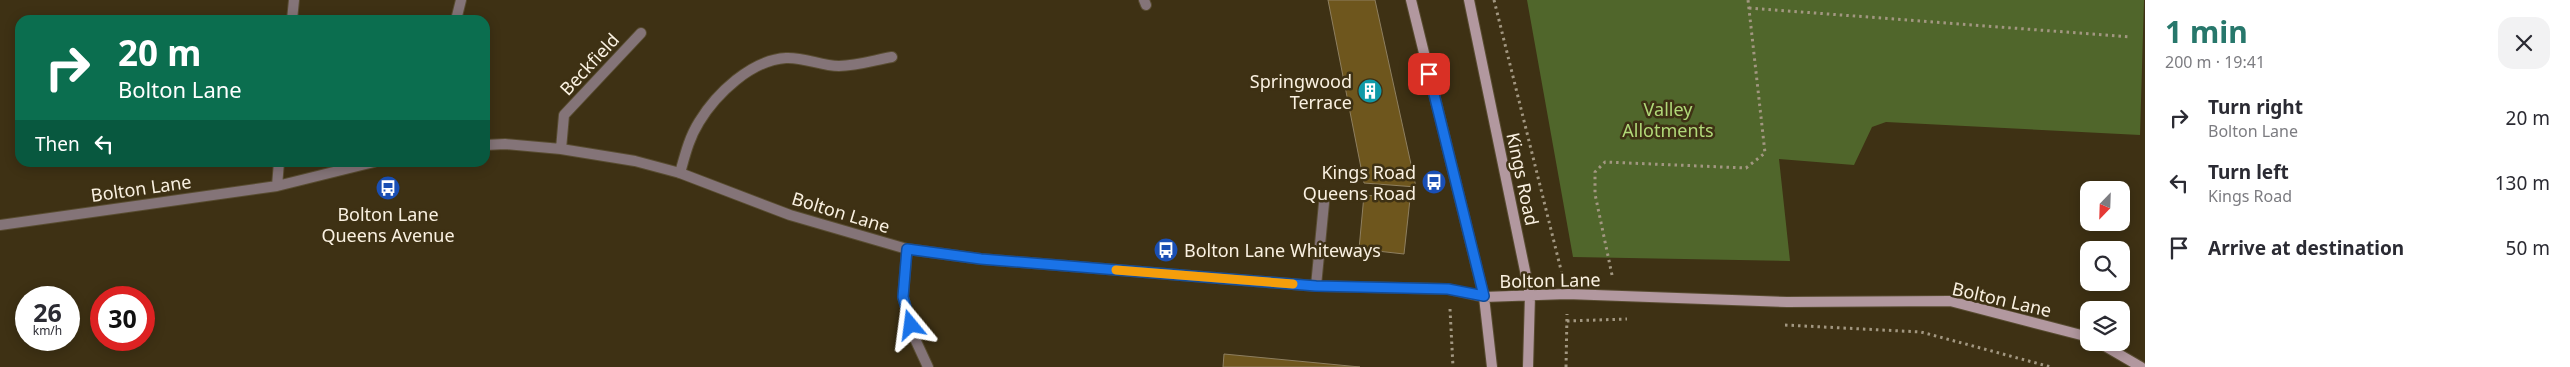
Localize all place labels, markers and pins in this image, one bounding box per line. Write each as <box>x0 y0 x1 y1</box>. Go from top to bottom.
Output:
pin <box>1408 53 1450 95</box>
place label: Springwood Terrace <box>1250 69 1352 114</box>
building icon: Springwood Terrace <box>1357 78 1383 104</box>
place label: Kings Road Queens Road <box>1303 160 1416 205</box>
bus stop icon: Kings Road Queens Road <box>1421 169 1447 195</box>
bus stop icon: Bolton Lane Queens Avenue <box>375 175 401 201</box>
place label: Bolton Lane Queens Avenue <box>321 202 455 247</box>
bus stop icon: Bolton Lane Whiteways <box>1153 237 1179 263</box>
place label: Bolton Lane Whiteways <box>1184 238 1381 262</box>

